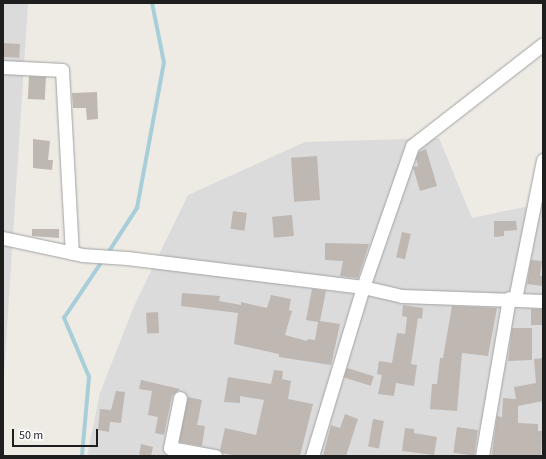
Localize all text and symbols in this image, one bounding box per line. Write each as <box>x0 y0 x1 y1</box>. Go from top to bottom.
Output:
scale bar <box>14 421 100 447</box>
text: 50 m <box>19 427 43 444</box>

